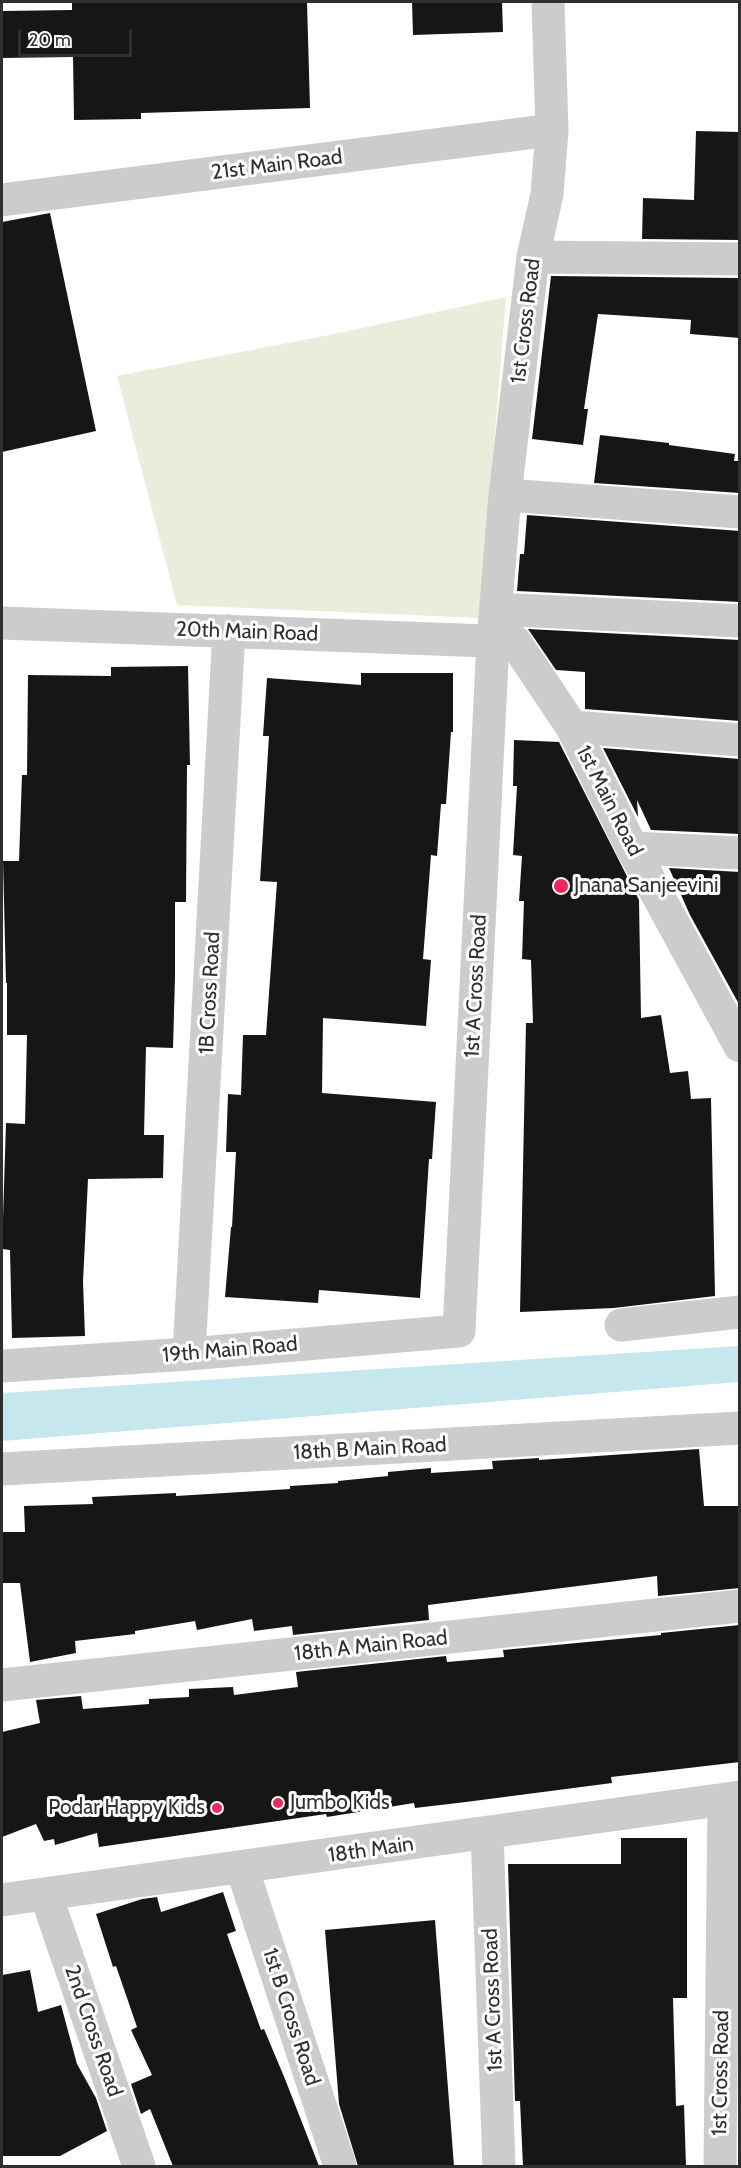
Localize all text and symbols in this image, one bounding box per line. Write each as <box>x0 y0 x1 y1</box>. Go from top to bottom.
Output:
scale bar <box>21 18 135 56</box>
text: 20 m <box>29 29 71 51</box>
street label: 21st Main Road <box>210 144 344 186</box>
street label: 1st Cross Road <box>506 257 546 385</box>
street label: 20th Main Road <box>175 617 319 647</box>
street label: 1st Main Road <box>570 741 648 861</box>
place label: Jnana Sanjeevini <box>574 873 718 899</box>
marker: Jnana Sanjeevini <box>552 877 570 895</box>
street label: 1st A Cross Road <box>460 914 492 1058</box>
street label: 1B Cross Road <box>194 931 226 1055</box>
street label: 19th Main Road <box>161 1332 299 1368</box>
street label: 18th B Main Road <box>293 1432 447 1466</box>
street label: 18th A Main Road <box>293 1625 449 1667</box>
place label: Jumbo Kids <box>290 1790 390 1816</box>
place label: Podar Happy Kids <box>48 1795 205 1821</box>
marker: Jumbo Kids <box>271 1796 285 1810</box>
marker: Podar Happy Kids <box>210 1801 224 1815</box>
street label: 18th Main <box>327 1832 415 1868</box>
street label: 1st A Cross Road <box>478 1928 508 2072</box>
street label: 1st B Cross Road <box>257 1945 325 2089</box>
street label: 2nd Cross Road <box>59 1962 127 2100</box>
street label: 1st Cross Road <box>707 2010 735 2136</box>

